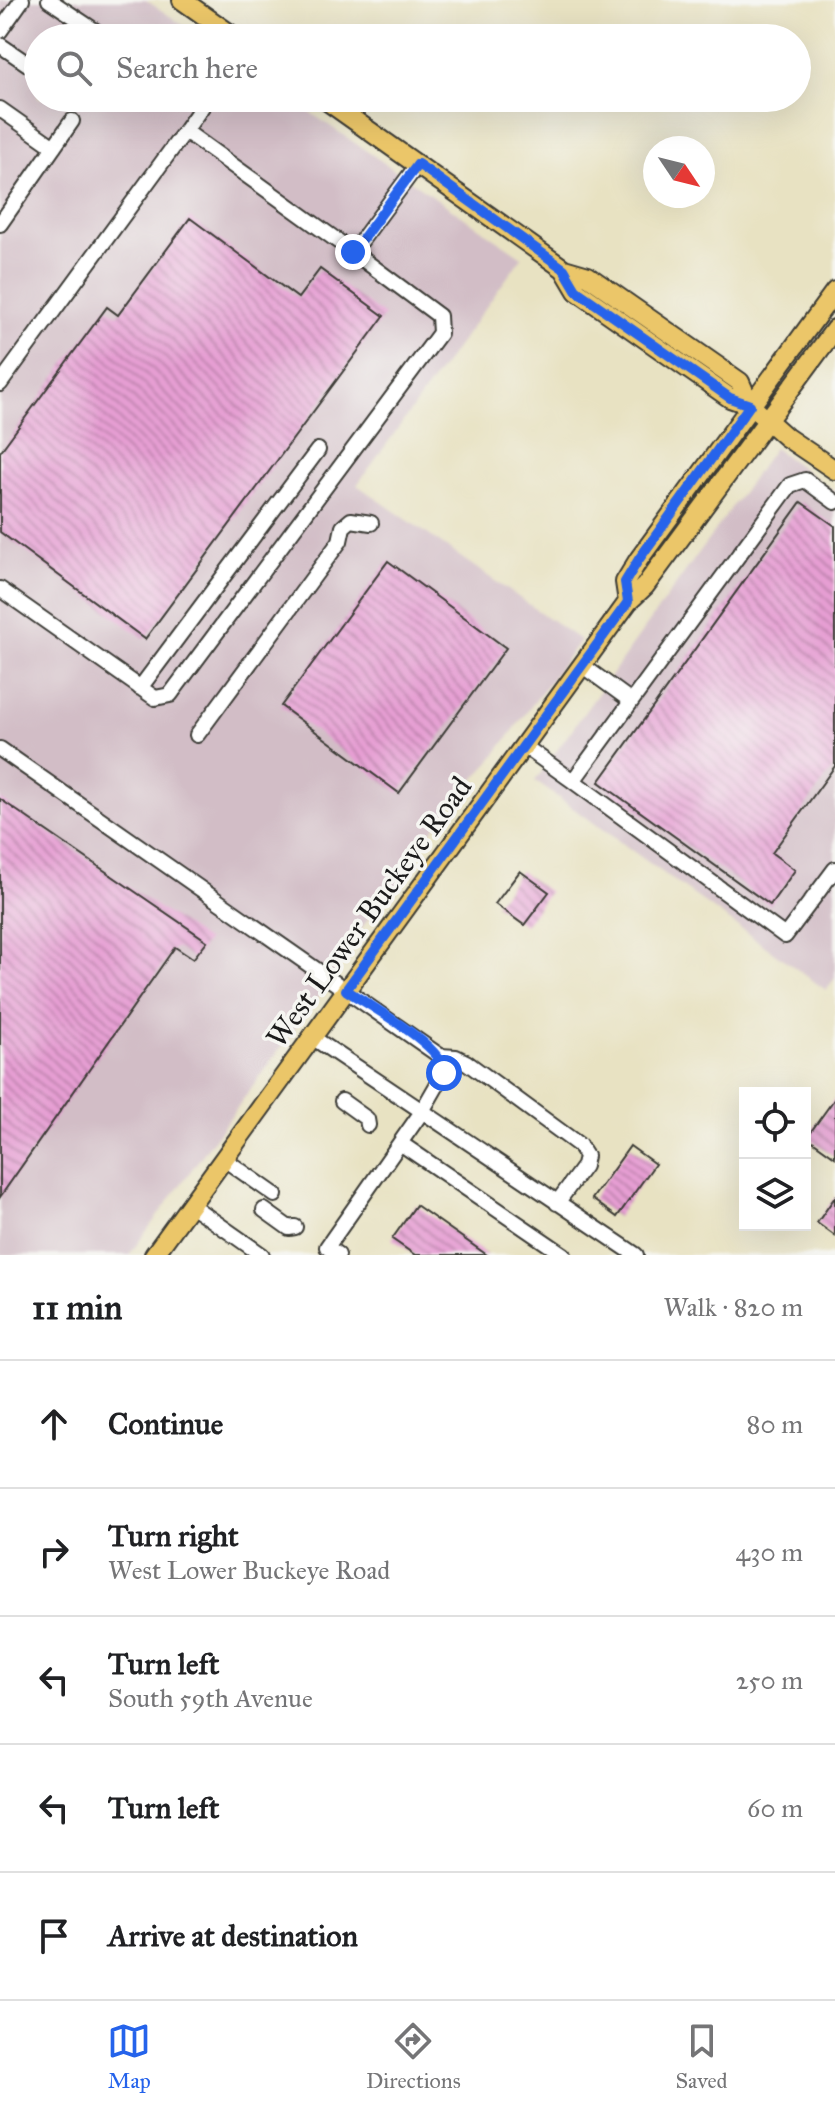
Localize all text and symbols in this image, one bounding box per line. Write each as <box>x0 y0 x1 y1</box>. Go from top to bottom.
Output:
search box <box>24 24 811 112</box>
icon: search <box>52 46 96 90</box>
text: Search here <box>116 50 258 86</box>
north arrow <box>643 136 715 208</box>
route end <box>335 234 371 270</box>
street label: West Lower Buckeye Road <box>259 770 479 1054</box>
route start <box>426 1055 462 1091</box>
map controls <box>739 1087 811 1231</box>
button: locate <box>739 1087 811 1159</box>
button: layers <box>739 1159 811 1231</box>
text: 11 min <box>32 1287 123 1328</box>
text: Walk · 820 m <box>663 1291 803 1323</box>
icon: ahead <box>32 1402 76 1446</box>
text: Continue <box>108 1406 223 1442</box>
text: 80 m <box>747 1408 803 1440</box>
text: Turn right <box>108 1518 239 1554</box>
icon: right <box>32 1530 76 1574</box>
text: 430 m <box>736 1536 803 1568</box>
text: West Lower Buckeye Road <box>108 1554 390 1586</box>
text: Turn left <box>108 1646 219 1682</box>
icon: left <box>32 1658 76 1702</box>
text: 250 m <box>736 1664 803 1696</box>
text: South 59th Avenue <box>108 1682 313 1714</box>
icon: left <box>32 1786 76 1830</box>
text: Turn left <box>108 1790 219 1826</box>
text: 60 m <box>747 1792 803 1824</box>
icon: arrive <box>32 1914 76 1958</box>
text: Arrive at destination <box>108 1918 358 1954</box>
tab: Map <box>107 2019 151 2094</box>
tab: Directions <box>366 2019 461 2094</box>
tab: Saved <box>675 2019 728 2094</box>

